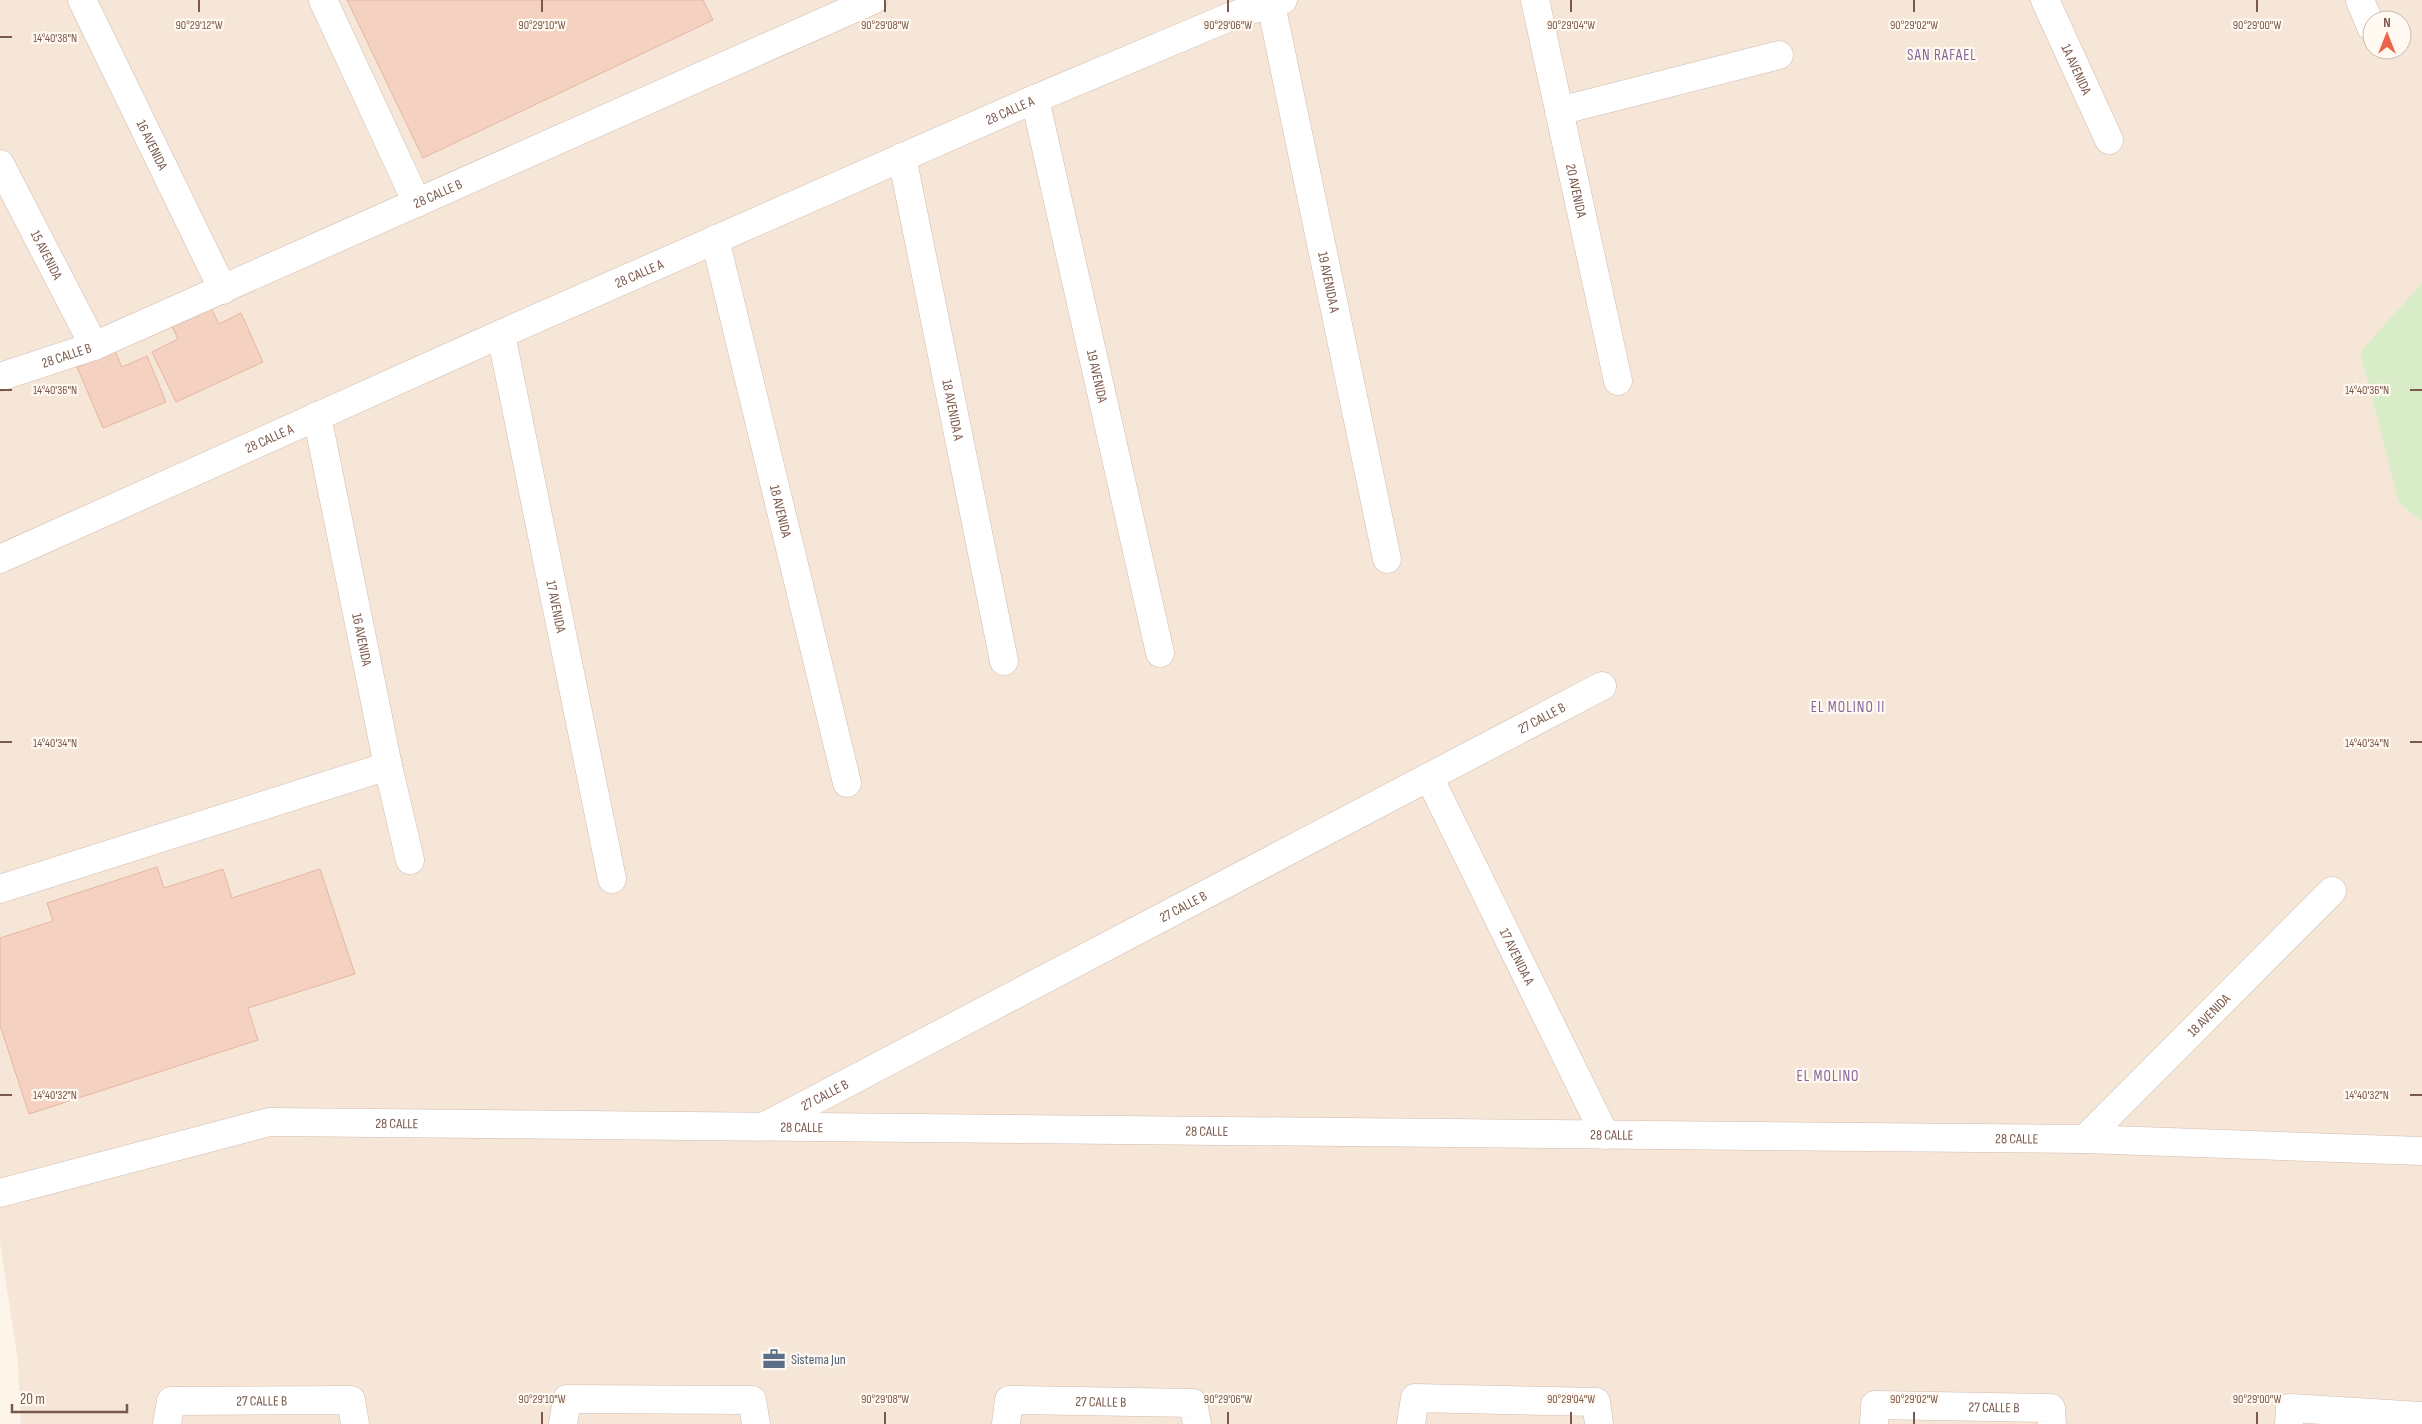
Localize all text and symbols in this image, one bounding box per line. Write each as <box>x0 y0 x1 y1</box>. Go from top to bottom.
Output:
north arrow <box>2362 10 2412 60</box>
text: N <box>2383 14 2391 31</box>
text: 90°29'12"W <box>176 18 223 33</box>
text: 90°29'10"W <box>518 18 566 33</box>
text: 90°29'08"W <box>861 18 909 33</box>
text: 90°29'06"W <box>1204 18 1252 33</box>
text: 90°29'04"W <box>1547 18 1595 33</box>
text: 90°29'02"W <box>1890 18 1938 33</box>
text: 90°29'00"W <box>2233 18 2281 33</box>
text: 14°40'38"N <box>33 31 77 46</box>
street label: 1A AVENIDA <box>2057 41 2095 98</box>
district label: SAN RAFAEL <box>1907 46 1977 65</box>
street label: 28 CALLE A <box>983 92 1038 129</box>
street label: 16 AVENIDA <box>133 117 172 174</box>
street label: 20 AVENIDA <box>1562 162 1590 220</box>
street label: 28 CALLE B <box>411 176 465 212</box>
street label: 15 AVENIDA <box>27 227 67 283</box>
street label: 19 AVENIDA A <box>1314 250 1343 315</box>
street label: 28 CALLE A <box>612 255 667 292</box>
street label: 28 CALLE B <box>39 339 94 372</box>
street label: 19 AVENIDA <box>1083 348 1111 405</box>
street label: 18 AVENIDA A <box>938 378 967 443</box>
text: 14°40'36"N <box>33 383 77 398</box>
text: 14°40'36"N <box>2345 383 2389 398</box>
street label: 28 CALLE A <box>242 420 297 457</box>
street label: 18 AVENIDA <box>766 483 795 540</box>
street label: 17 AVENIDA <box>542 579 570 635</box>
street label: 16 AVENIDA <box>348 612 376 669</box>
district label: EL MOLINO II <box>1811 698 1885 717</box>
street label: 27 CALLE B <box>1515 699 1568 738</box>
text: 14°40'34"N <box>33 736 77 751</box>
text: 14°40'34"N <box>2345 736 2389 751</box>
street label: 27 CALLE B <box>1157 887 1210 926</box>
street label: 17 AVENIDA A <box>1496 925 1538 989</box>
street label: 18 AVENIDA <box>2184 990 2235 1040</box>
district label: EL MOLINO <box>1796 1067 1860 1086</box>
street label: 27 CALLE B <box>798 1076 851 1115</box>
text: 14°40'32"N <box>33 1088 77 1103</box>
text: 14°40'32"N <box>2345 1088 2389 1103</box>
street label: 28 CALLE <box>375 1115 419 1132</box>
street label: 28 CALLE <box>780 1119 824 1136</box>
street label: 28 CALLE <box>1185 1123 1229 1140</box>
street label: 28 CALLE <box>1590 1126 1634 1144</box>
street label: 28 CALLE <box>1995 1130 2039 1148</box>
office icon: Sistema Jun <box>761 1346 787 1372</box>
place label: Sistema Jun <box>791 1351 846 1368</box>
scale bar <box>12 1382 128 1414</box>
text: 20 m <box>20 1390 45 1409</box>
street label: 27 CALLE B <box>236 1392 287 1410</box>
text: 90°29'10"W <box>518 1392 566 1407</box>
text: 90°29'08"W <box>861 1392 909 1407</box>
text: 90°29'06"W <box>1204 1392 1252 1407</box>
text: 90°29'04"W <box>1547 1392 1595 1407</box>
text: 90°29'02"W <box>1890 1392 1938 1407</box>
text: 90°29'00"W <box>2233 1392 2281 1407</box>
street label: 27 CALLE B <box>1075 1393 1126 1411</box>
street label: 27 CALLE B <box>1968 1399 2020 1416</box>

